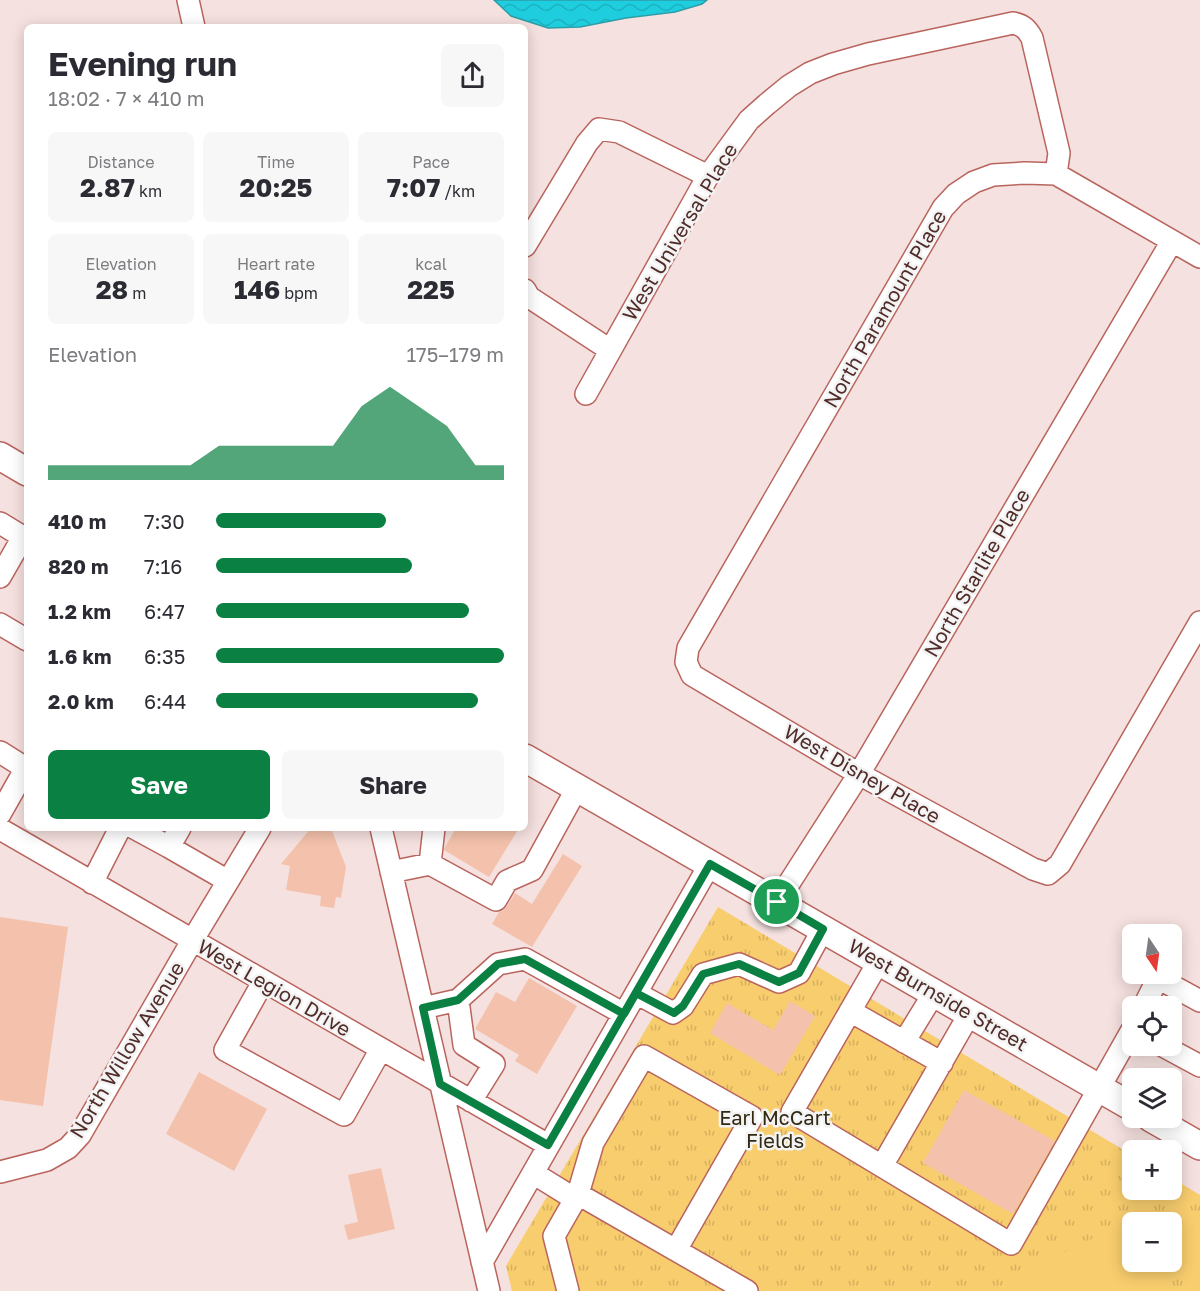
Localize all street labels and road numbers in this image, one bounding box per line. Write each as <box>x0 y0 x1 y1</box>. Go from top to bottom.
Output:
street label: West Universal Place <box>617 138 742 325</box>
street label: North Paramount Place <box>818 206 951 411</box>
street label: North Starlite Place <box>918 484 1034 661</box>
street label: West Disney Place <box>780 719 945 828</box>
street label: West Burnside Street <box>844 933 1033 1055</box>
street label: West Legion Drive <box>194 934 355 1041</box>
street label: North Willow Avenue <box>64 957 188 1142</box>

